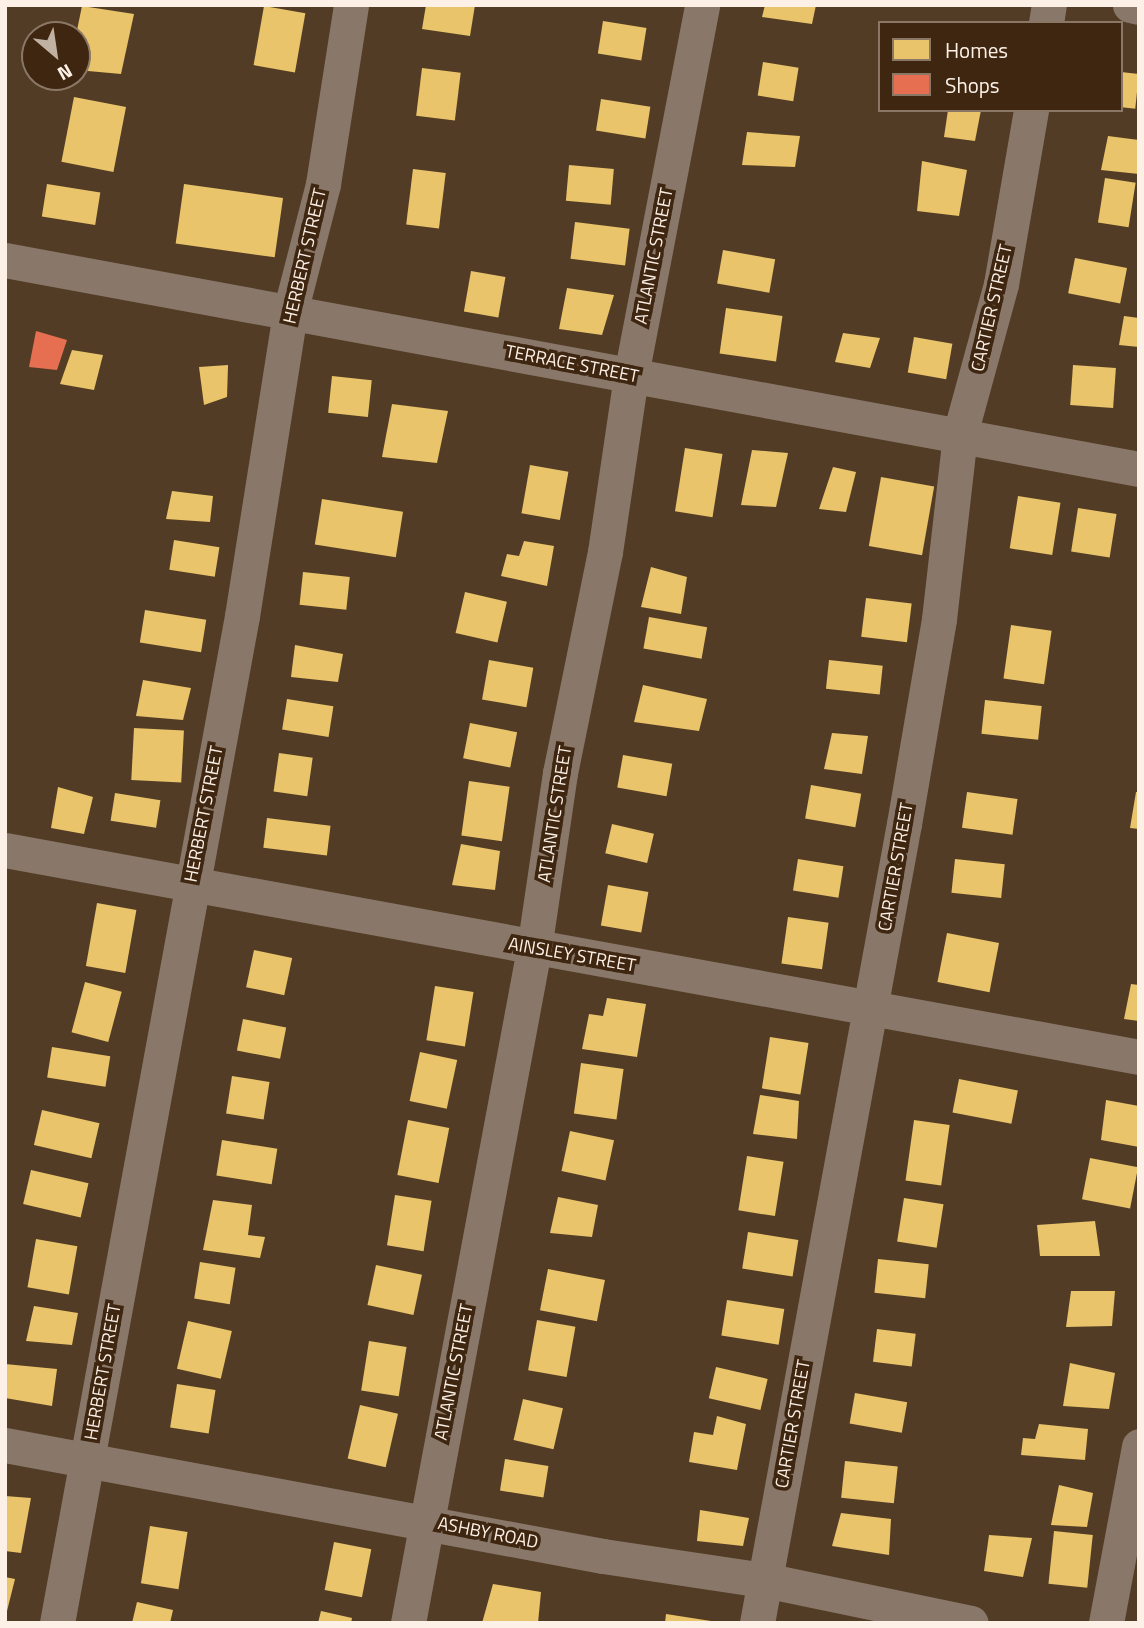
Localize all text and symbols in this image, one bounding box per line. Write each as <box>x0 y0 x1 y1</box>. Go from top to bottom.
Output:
north arrow <box>21 21 91 91</box>
legend <box>878 21 1123 112</box>
text: Homes <box>945 34 1008 66</box>
text: N <box>53 57 78 89</box>
text: Shops <box>945 69 1000 101</box>
street label: HERBERT STREET <box>279 186 331 326</box>
street label: ATLANTIC STREET <box>630 186 678 326</box>
street label: CARTIER STREET <box>967 242 1017 374</box>
street label: TERRACE STREET <box>503 340 641 388</box>
street label: HERBERT STREET <box>180 744 228 884</box>
street label: ATLANTIC STREET <box>534 744 576 884</box>
street label: CARTIER STREET <box>874 801 918 933</box>
street label: AINSLEY STREET <box>507 933 637 977</box>
street label: HERBERT STREET <box>80 1302 126 1442</box>
street label: ATLANTIC STREET <box>430 1302 478 1442</box>
street label: CARTIER STREET <box>771 1358 815 1490</box>
street label: ASHBY ROAD <box>436 1513 540 1553</box>

